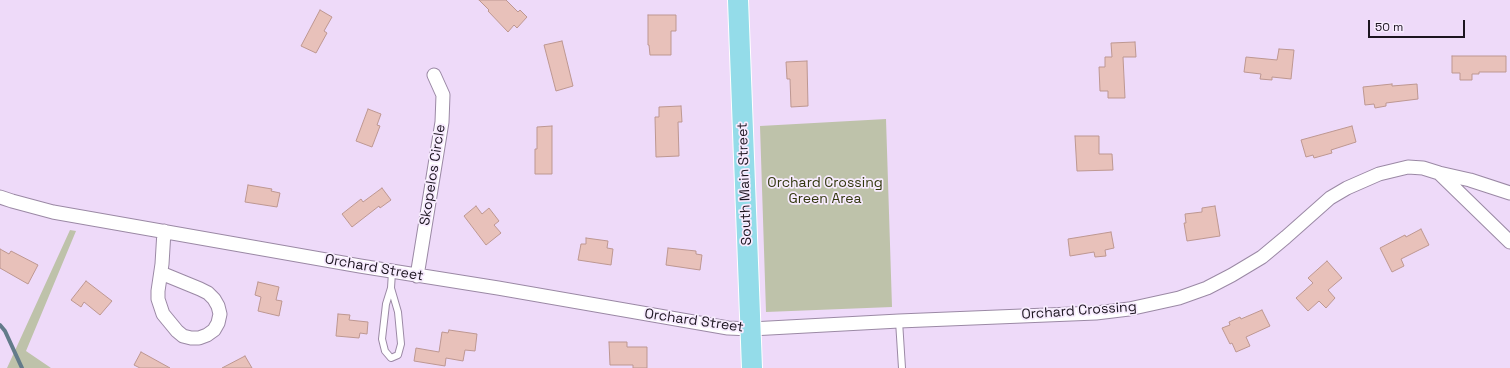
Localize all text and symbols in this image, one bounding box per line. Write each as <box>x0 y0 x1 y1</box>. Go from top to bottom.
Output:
scale bar <box>1370 12 1467 38</box>
text: 50 m <box>1375 19 1403 35</box>
street label: South Main Street <box>734 122 756 246</box>
street label: Skopelos Circle <box>417 123 449 227</box>
park label: Orchard Crossing Green Area <box>767 175 883 208</box>
street label: Orchard Street <box>323 251 425 285</box>
street label: Orchard Crossing <box>1021 299 1137 323</box>
street label: Orchard Street <box>643 306 745 336</box>

